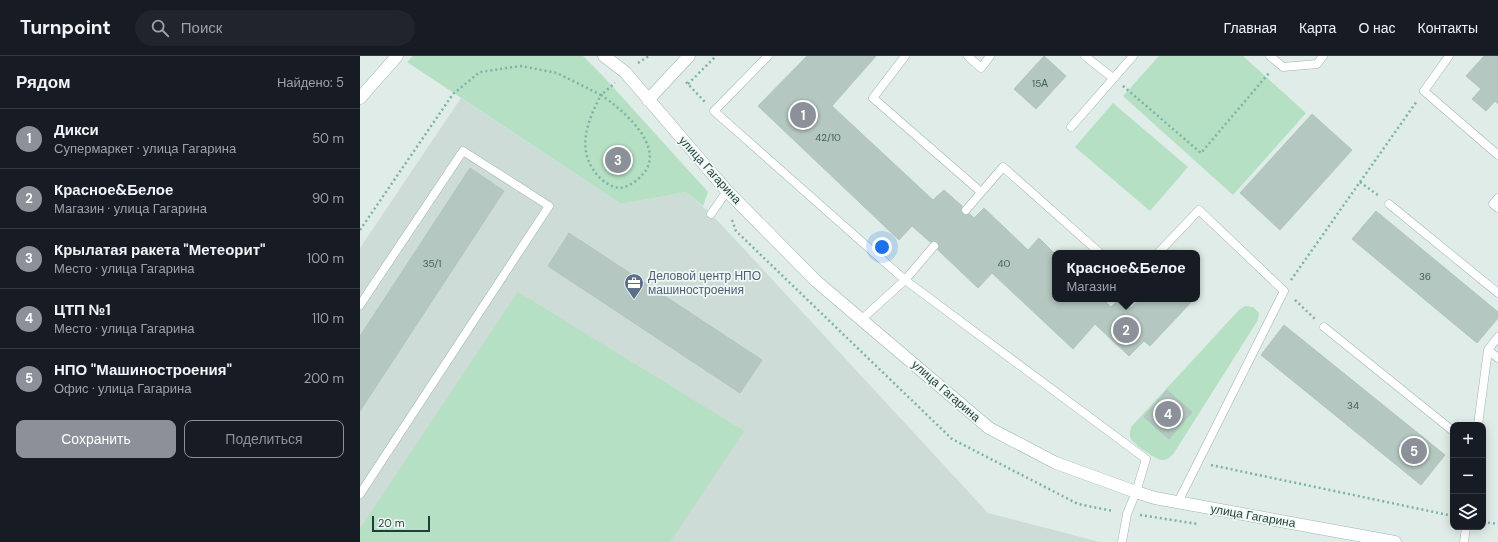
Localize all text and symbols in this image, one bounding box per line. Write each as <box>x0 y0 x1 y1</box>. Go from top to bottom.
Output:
search box <box>135 10 415 46</box>
text: Turnpoint <box>20 15 111 40</box>
icon: search <box>149 17 171 39</box>
text: Поиск <box>181 18 222 38</box>
text: Главная <box>1224 19 1277 37</box>
text: Карта <box>1299 19 1336 37</box>
text: О нас <box>1358 19 1396 37</box>
text: Контакты <box>1418 19 1478 37</box>
text: Рядом <box>16 71 71 93</box>
text: Найдено: 5 <box>277 74 344 91</box>
house number: 15А <box>1032 77 1048 90</box>
pin: 1 <box>790 100 816 130</box>
text: Дикси <box>54 120 99 140</box>
text: 1 <box>27 130 31 147</box>
text: 50 m <box>312 130 344 147</box>
house number: 42/10 <box>815 131 841 144</box>
street label: улица Гагарина <box>675 133 745 208</box>
text: Супермаркет · улица Гагарина <box>54 140 236 157</box>
pin: 3 <box>605 145 631 175</box>
text: Красное&Белое <box>54 180 173 200</box>
text: 2 <box>25 190 33 207</box>
text: 90 m <box>312 190 344 207</box>
text: Магазин · улица Гагарина <box>54 200 207 217</box>
your location <box>872 237 892 257</box>
text: Крылатая ракета "Метеорит" <box>54 240 266 260</box>
text: 3 <box>25 250 33 267</box>
text: 100 m <box>307 250 344 267</box>
popup <box>1052 250 1200 302</box>
house number: 35/1 <box>423 257 441 270</box>
house number: 40 <box>998 257 1011 270</box>
text: Красное&Белое <box>1066 258 1186 278</box>
text: Место · улица Гагарина <box>54 260 195 277</box>
place label: Деловой центр НПО машиностроения <box>648 268 761 298</box>
house number: 36 <box>1419 270 1431 283</box>
office icon: Деловой центр НПО машиностроения <box>623 272 645 300</box>
text: Магазин <box>1066 278 1117 295</box>
text: ЦТП №1 <box>54 300 111 320</box>
text: 4 <box>25 310 33 327</box>
text: 110 m <box>312 310 344 327</box>
pin: 2 <box>1113 315 1139 345</box>
text: Место · улица Гагарина <box>54 320 195 337</box>
street label: улица Гагарина <box>908 357 984 426</box>
text: НПО "Машиностроения" <box>54 360 232 380</box>
text: 5 <box>25 370 33 387</box>
text: 200 m <box>304 370 344 387</box>
text: Офис · улица Гагарина <box>54 380 191 397</box>
pin: 4 <box>1155 399 1181 429</box>
house number: 34 <box>1347 399 1359 412</box>
button: Сохранить <box>16 420 176 458</box>
button: Поделиться <box>184 420 344 458</box>
map controls <box>1450 422 1486 530</box>
button: + <box>1450 422 1486 458</box>
pin: 5 <box>1401 436 1427 466</box>
button: − <box>1450 458 1486 494</box>
button: layers <box>1450 494 1486 530</box>
street label: улица Гагарина <box>1209 501 1297 531</box>
scale bar <box>372 514 430 533</box>
text: 20 m <box>378 516 404 530</box>

